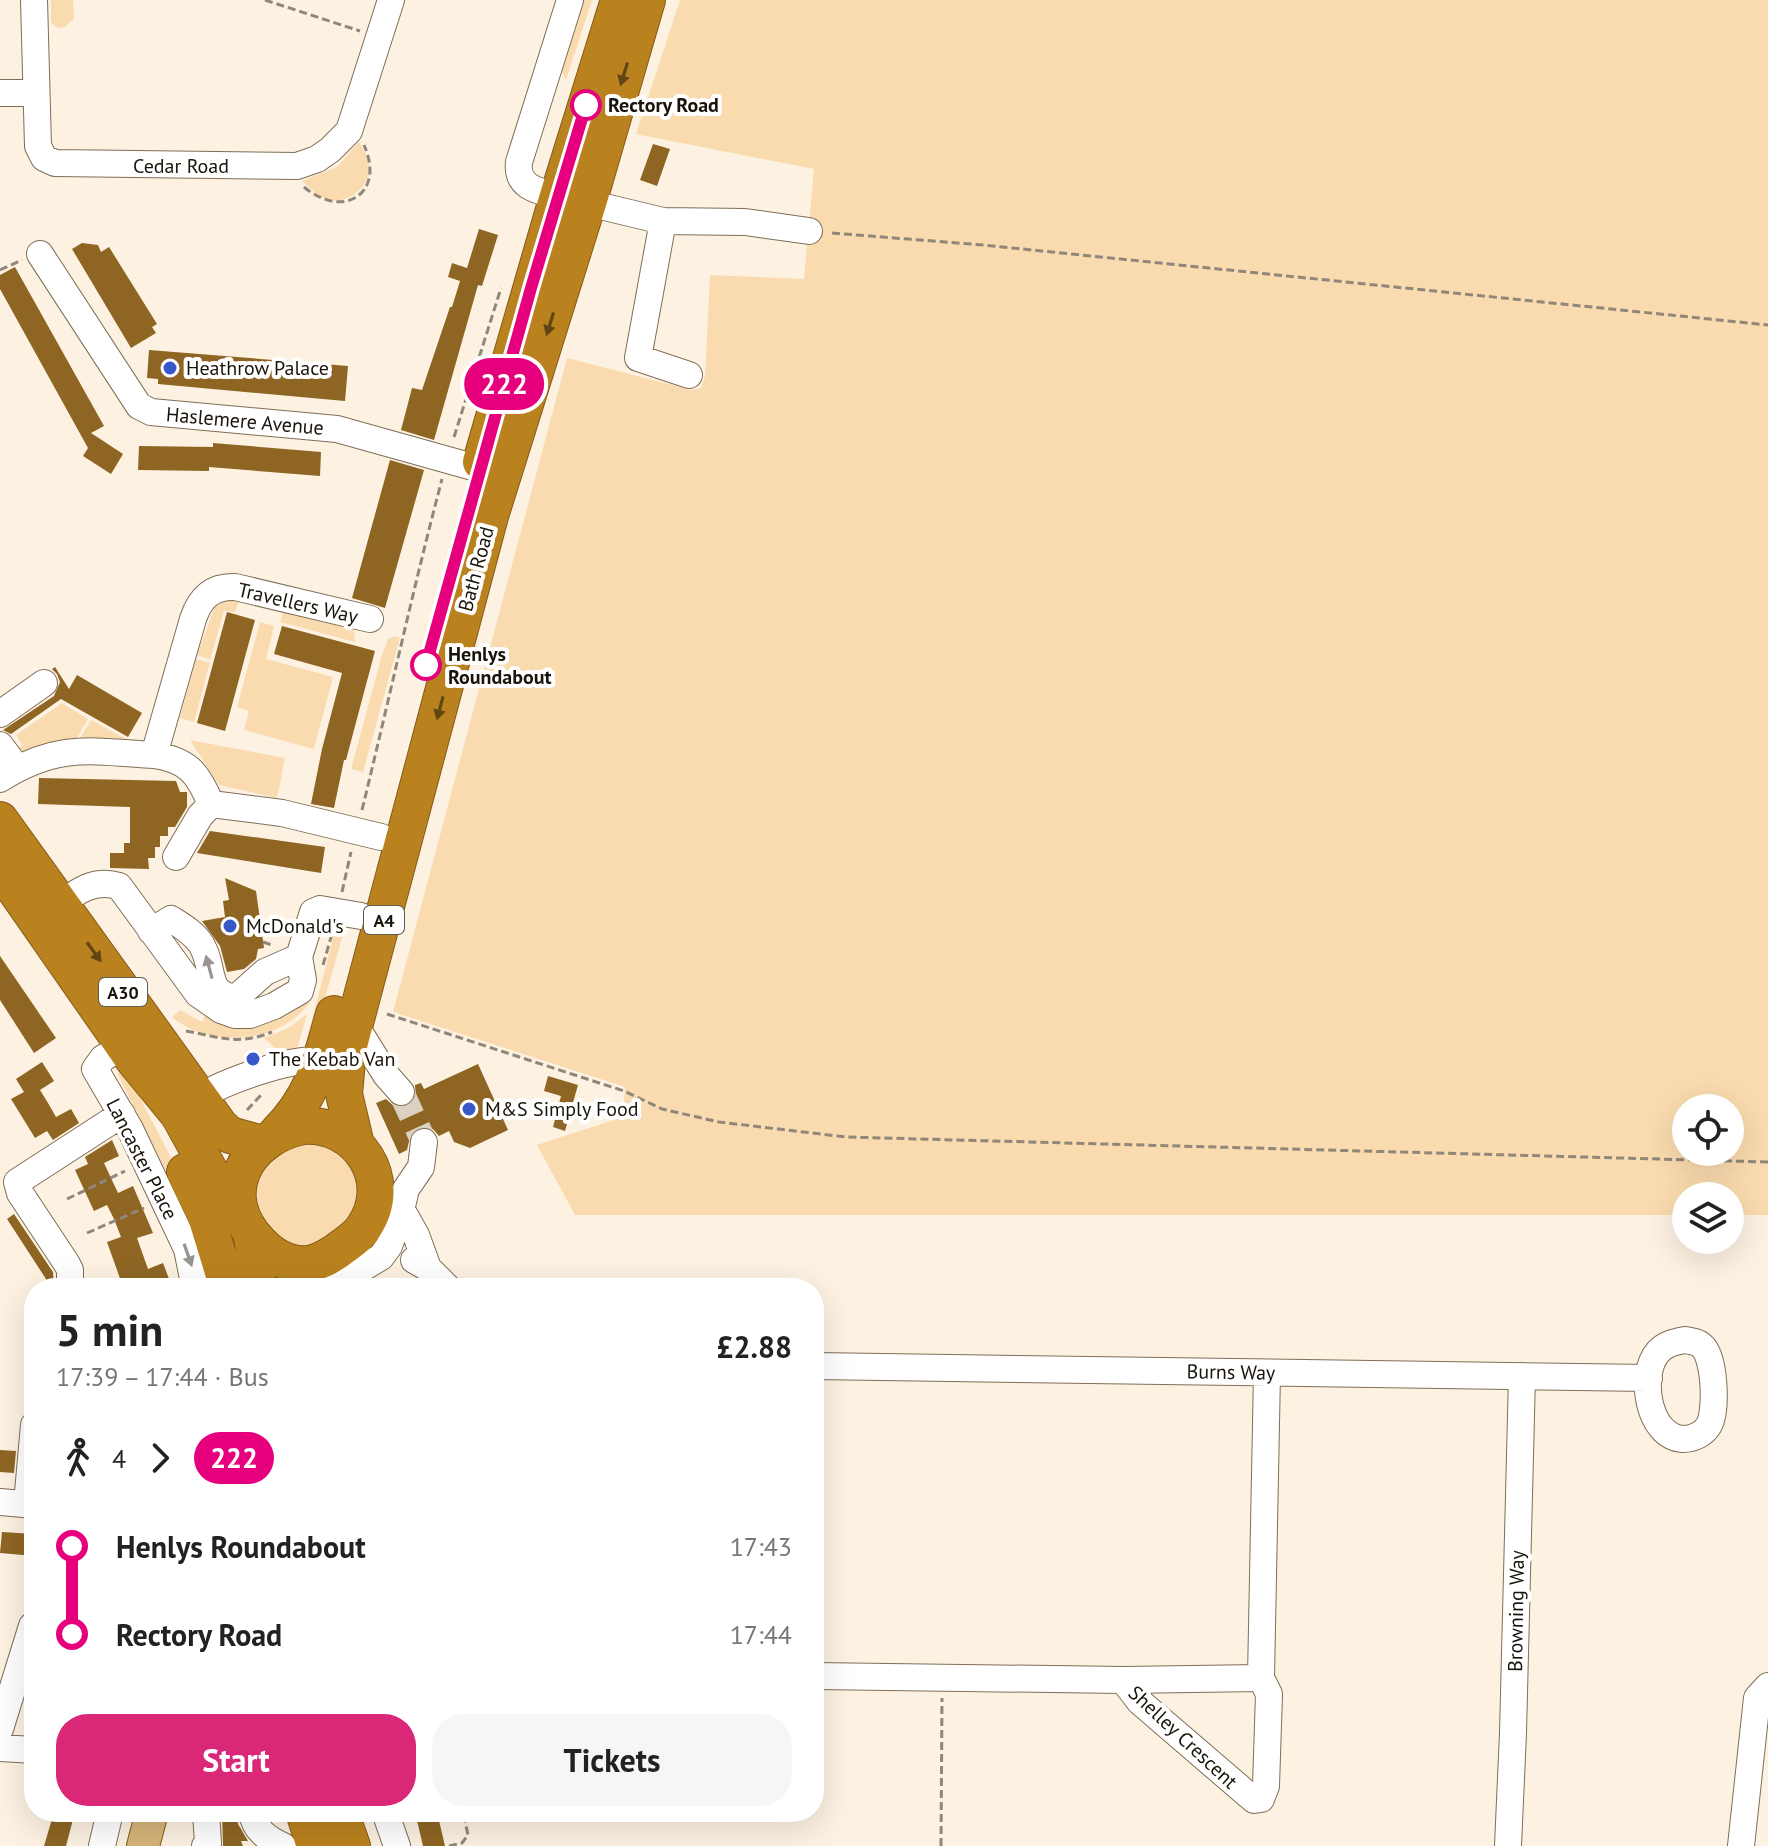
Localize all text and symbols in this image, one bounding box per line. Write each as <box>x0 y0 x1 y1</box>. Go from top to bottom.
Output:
one-way arrow <box>617 63 630 87</box>
marker: Rectory Road <box>571 90 601 120</box>
place label: Rectory Road <box>608 92 719 118</box>
street label: Cedar Road <box>133 153 229 179</box>
one-way arrow <box>543 312 556 336</box>
place label: Heathrow Palace <box>186 355 329 381</box>
line badge: 222 <box>458 358 550 410</box>
marker: Heathrow Palace <box>161 359 179 377</box>
text: 222 <box>480 365 528 402</box>
street label: Haslemere Avenue <box>165 401 325 441</box>
street label: Bath Road <box>452 524 500 614</box>
street label: Travellers Way <box>235 577 361 630</box>
place label: Henlys Roundabout <box>448 641 551 690</box>
marker: Henlys Roundabout <box>411 650 441 680</box>
one-way arrow <box>433 696 445 721</box>
road number: A4 <box>364 906 404 934</box>
place label: McDonald's <box>246 913 344 939</box>
marker: McDonald's <box>221 917 239 935</box>
one-way arrow <box>86 942 101 963</box>
one-way arrow <box>203 955 215 980</box>
road number: A30 <box>99 978 147 1006</box>
place label: The Kebab Van <box>269 1046 395 1072</box>
marker: The Kebab Van <box>244 1050 262 1068</box>
street label: Lancaster Place <box>100 1094 184 1224</box>
map controls <box>1672 1094 1744 1254</box>
button: locate <box>1672 1094 1744 1166</box>
place label: M&S Simply Food <box>485 1096 638 1122</box>
marker: M&S Simply Food <box>460 1100 478 1118</box>
button: layers <box>1672 1182 1744 1254</box>
one-way arrow <box>182 1243 194 1267</box>
text: 5 min <box>56 1301 163 1358</box>
text: £2.88 <box>717 1327 792 1366</box>
street label: Burns Way <box>1186 1358 1276 1386</box>
text: 17:39 – 17:44 · Bus <box>56 1360 269 1393</box>
icon: walk <box>56 1436 100 1480</box>
icon: forward <box>138 1436 182 1480</box>
text: 222 <box>210 1439 258 1476</box>
text: 4 <box>112 1442 126 1475</box>
text: Henlys Roundabout <box>116 1527 366 1566</box>
text: 17:43 <box>730 1530 792 1563</box>
street label: Browning Way <box>1502 1549 1530 1672</box>
text: Rectory Road <box>116 1615 282 1654</box>
text: 17:44 <box>730 1618 792 1651</box>
street label: Shelley Crescent <box>1123 1680 1243 1794</box>
button: Start <box>56 1714 416 1806</box>
button: Tickets <box>432 1714 792 1806</box>

